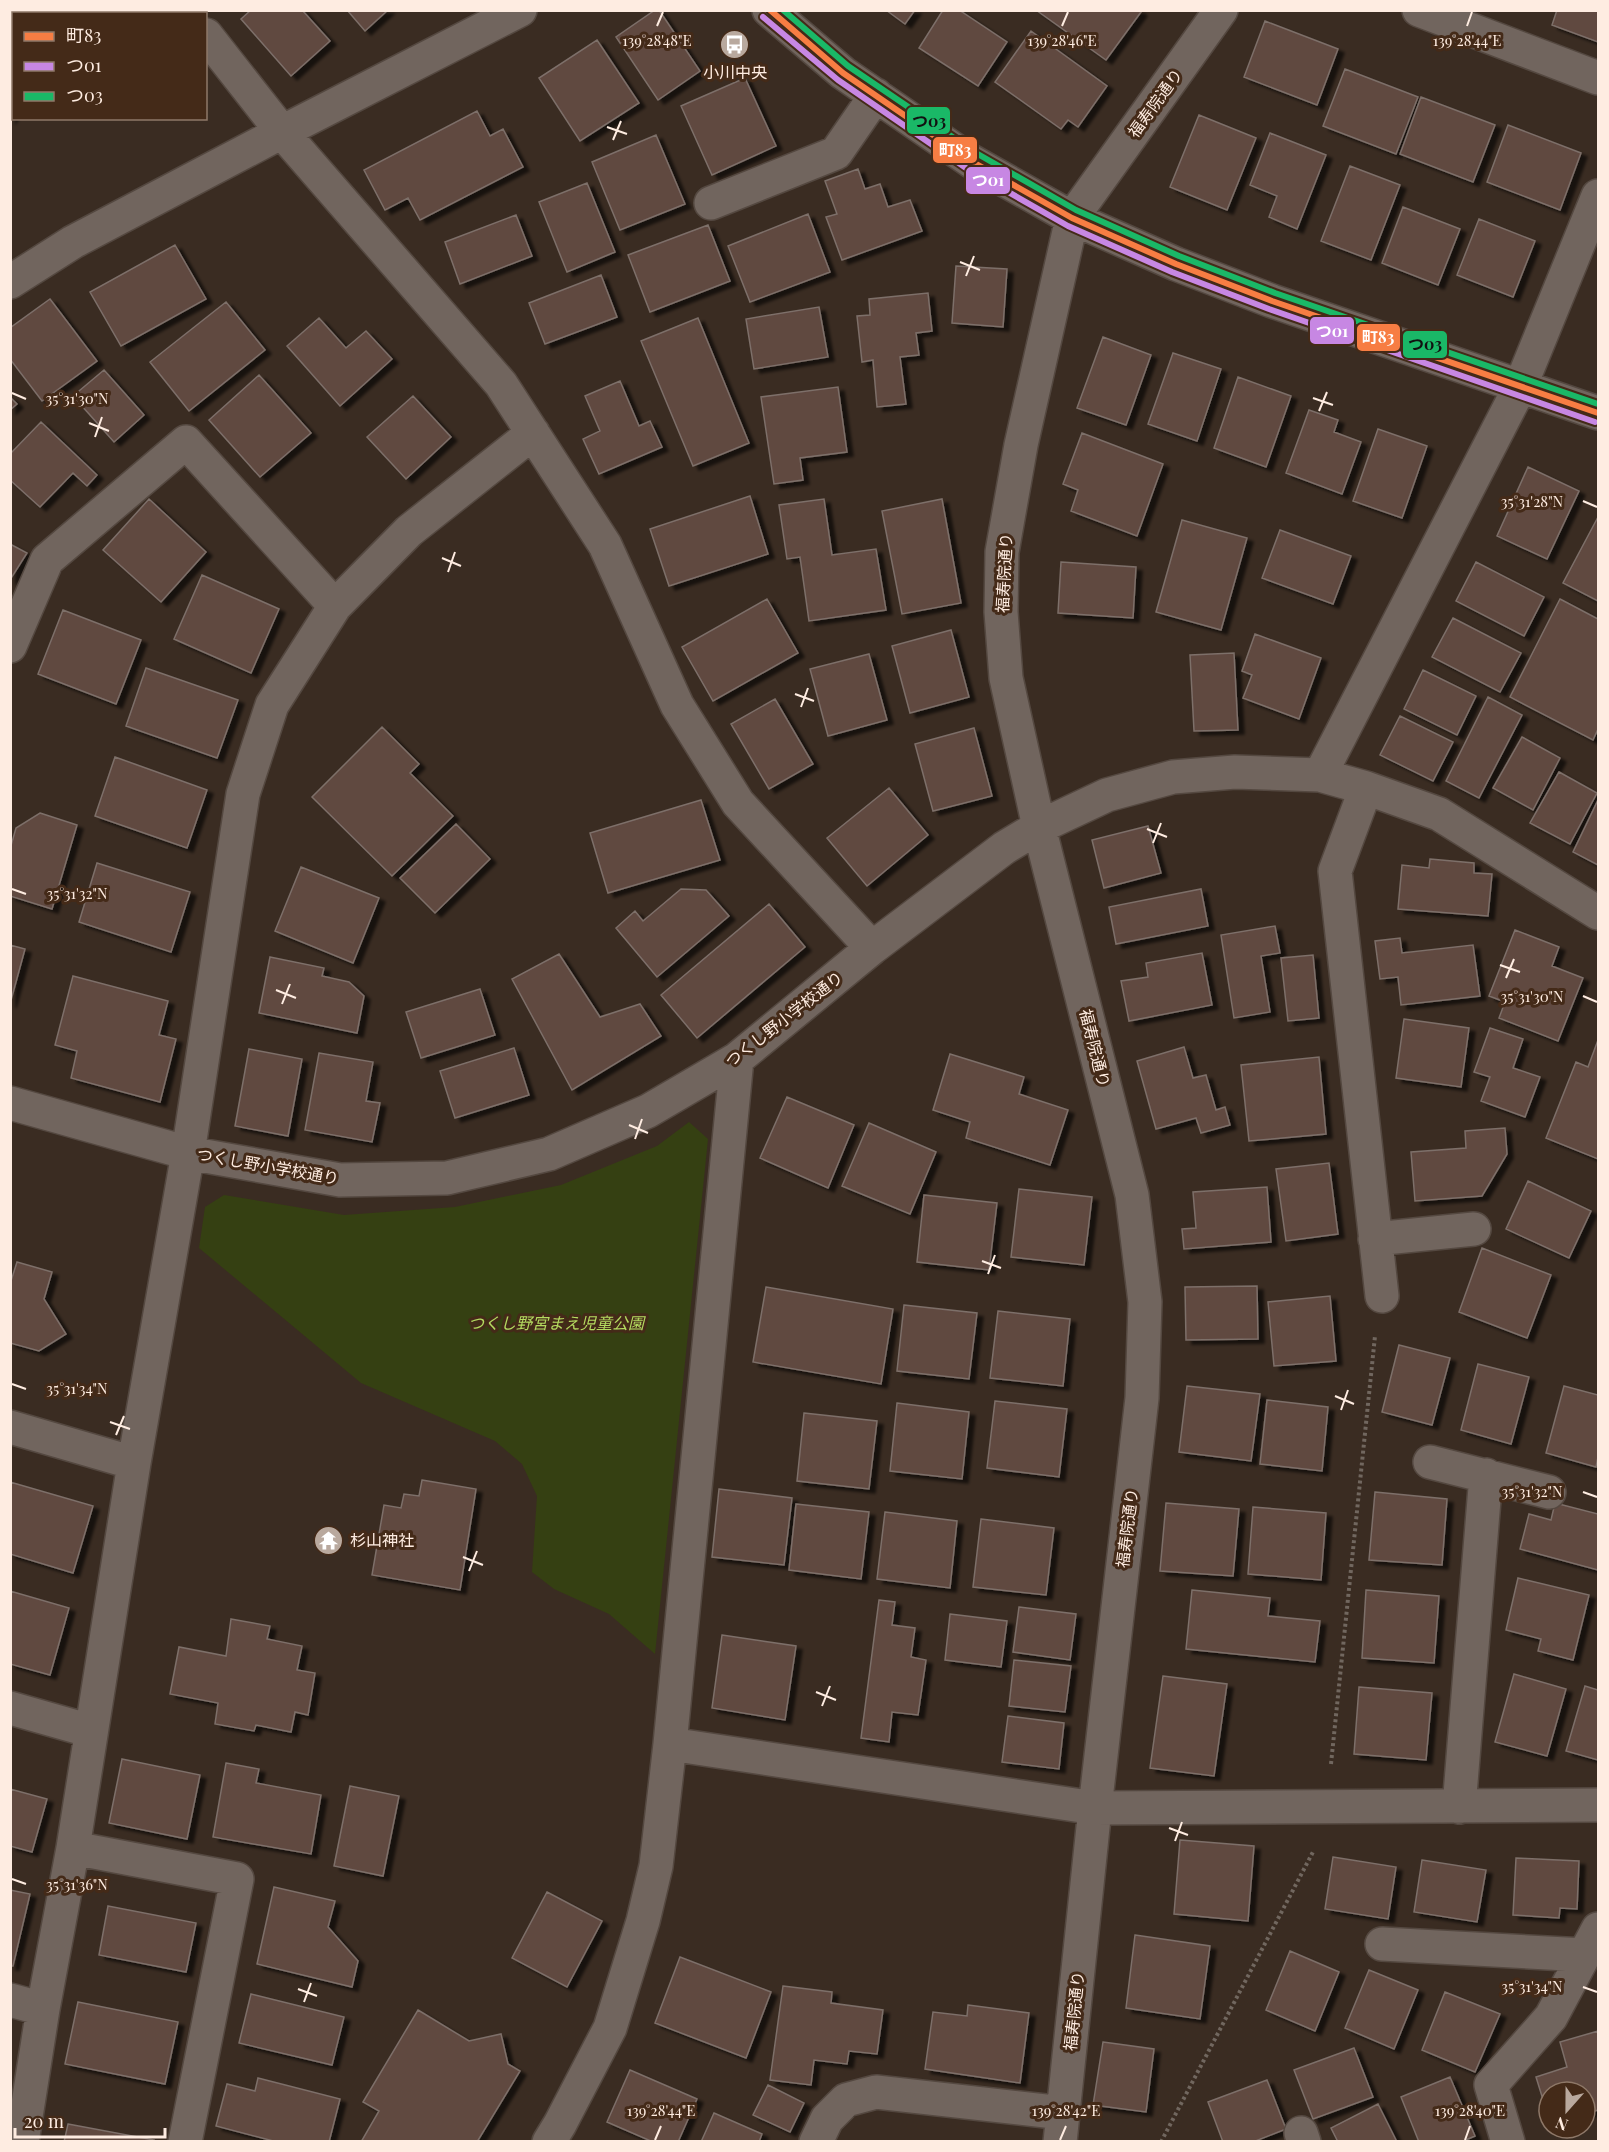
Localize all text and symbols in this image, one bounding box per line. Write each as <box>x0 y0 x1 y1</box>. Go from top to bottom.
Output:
legend <box>12 12 207 120</box>
text: 町83 <box>66 23 101 47</box>
bus stop icon: 小川中央 <box>719 28 751 60</box>
text: 139°28'48"E <box>622 30 692 50</box>
text: 139°28'46"E <box>1027 30 1097 50</box>
text: 139°28'44"E <box>1433 30 1501 50</box>
text: つ01 <box>66 53 102 77</box>
place label: 小川中央 <box>703 61 767 82</box>
street label: 福寿院通り <box>1123 64 1187 141</box>
text: つ03 <box>66 83 103 107</box>
line badge: つ03 <box>906 106 951 135</box>
text: つ03 <box>912 110 946 131</box>
line badge: 町83 <box>932 136 978 164</box>
text: 町83 <box>939 139 971 160</box>
line badge: つ01 <box>965 166 1011 195</box>
text: つ01 <box>972 169 1004 190</box>
line badge: つ01 <box>1309 316 1355 345</box>
text: つ01 <box>1316 320 1348 341</box>
line badge: 町83 <box>1356 323 1401 352</box>
text: 町83 <box>1362 326 1394 347</box>
line badge: つ03 <box>1402 330 1448 359</box>
text: つ03 <box>1408 333 1442 354</box>
text: 35°31'30"N <box>45 388 109 408</box>
text: 35°31'28"N <box>1501 491 1564 511</box>
street label: 福寿院通り <box>991 532 1016 613</box>
text: 35°31'32"N <box>46 883 108 903</box>
street label: つくし野小学校通り <box>720 966 847 1071</box>
text: 35°31'30"N <box>1500 986 1564 1006</box>
street label: 福寿院通り <box>1076 1007 1115 1089</box>
street label: つくし野小学校通り <box>195 1143 341 1188</box>
park label: つくし野宮まえ児童公園 <box>468 1312 646 1333</box>
text: 35°31'34"N <box>46 1378 108 1398</box>
text: 35°31'32"N <box>1501 1481 1563 1501</box>
street label: 福寿院通り <box>1111 1487 1142 1569</box>
temple icon: 杉山神社 <box>313 1524 345 1556</box>
place label: 杉山神社 <box>350 1529 414 1550</box>
text: 35°31'36"N <box>46 1874 108 1894</box>
street label: 福寿院通り <box>1059 1970 1088 2052</box>
text: 35°31'34"N <box>1501 1976 1563 1996</box>
north arrow <box>1537 2080 1597 2140</box>
text: 139°28'44"E <box>627 2100 695 2120</box>
text: 139°28'42"E <box>1032 2100 1100 2120</box>
text: 139°28'40"E <box>1435 2100 1505 2120</box>
scale bar <box>15 2101 165 2139</box>
text: 20 m <box>24 2109 64 2133</box>
text: N <box>1552 2112 1571 2136</box>

